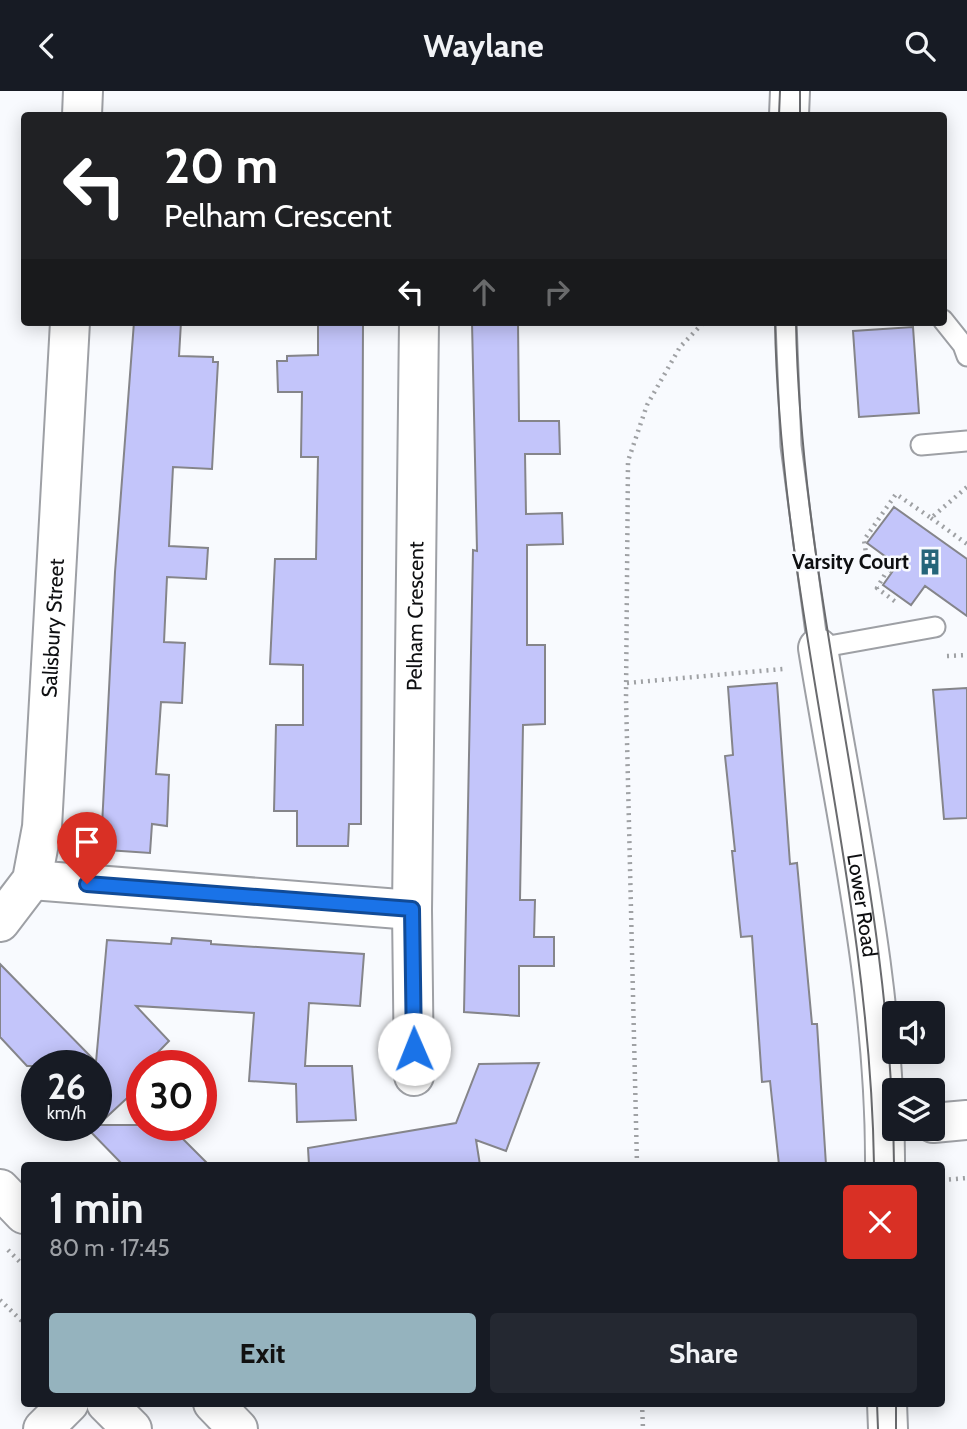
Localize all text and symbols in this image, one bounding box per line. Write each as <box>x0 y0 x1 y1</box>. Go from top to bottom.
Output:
text: Waylane <box>423 26 544 65</box>
icon: back <box>28 27 66 65</box>
icon: search <box>901 27 939 65</box>
text: 20 m <box>164 136 278 195</box>
icon: left <box>49 140 140 231</box>
text: Pelham Crescent <box>164 196 392 235</box>
icon: left <box>392 273 430 311</box>
icon: ahead <box>465 273 503 311</box>
icon: right <box>538 273 576 311</box>
street label: Pelham Crescent <box>402 541 428 691</box>
building icon: Varsity Court <box>915 547 945 577</box>
place label: Varsity Court <box>792 549 909 574</box>
street label: Salisbury Street <box>36 558 69 698</box>
pin <box>57 812 117 884</box>
icon: arrive <box>68 823 106 861</box>
street label: Lower Road <box>842 851 883 959</box>
map controls <box>882 1001 945 1141</box>
button: sound <box>882 1001 945 1064</box>
position arrow <box>377 1012 451 1086</box>
speed limit sign: 30 <box>126 1050 217 1141</box>
text: 26 <box>47 1065 86 1108</box>
button: layers <box>882 1078 945 1141</box>
text: km/h <box>47 1102 86 1124</box>
text: 1 min <box>49 1182 144 1234</box>
button: close <box>843 1185 917 1259</box>
text: 80 m · 17:45 <box>49 1234 170 1262</box>
button: Exit <box>49 1313 476 1393</box>
button: Share <box>490 1313 917 1393</box>

